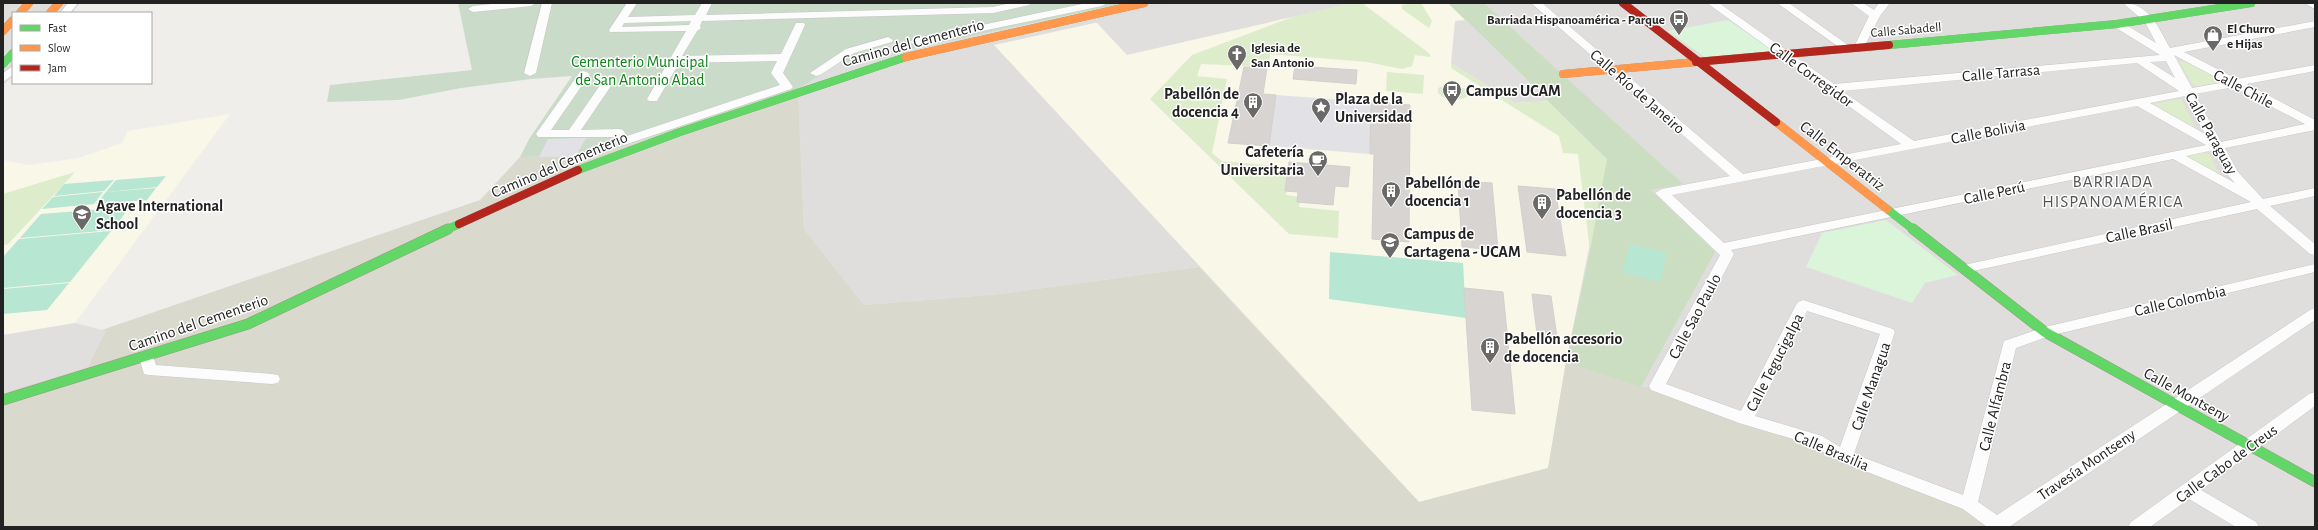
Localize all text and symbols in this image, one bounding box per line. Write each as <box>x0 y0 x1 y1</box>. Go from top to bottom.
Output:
bus stop icon: Barriada Hispanoamérica - Parque <box>1668 8 1690 36</box>
legend <box>12 12 152 84</box>
place label: Barriada Hispanoamérica - Parque <box>1487 14 1665 27</box>
street label: Camino del Cementerio <box>841 16 986 70</box>
street label: Calle Sabadell <box>1870 21 1942 40</box>
text: Fast <box>48 22 67 34</box>
place label: El Churro e Hijas <box>2227 23 2276 51</box>
shop icon: El Churro e Hijas <box>2202 24 2224 52</box>
street label: Calle Corregidor <box>1766 39 1857 111</box>
text: Slow <box>48 42 70 54</box>
place label: Iglesia de San Antonio <box>1251 42 1315 70</box>
church icon: Iglesia de San Antonio <box>1226 43 1248 71</box>
street label: Calle Río de Janeiro <box>1587 46 1688 137</box>
park label: Cementerio Municipal de San Antonio Abad <box>571 54 709 88</box>
text: Jam <box>48 62 67 74</box>
street label: Calle Tarrasa <box>1961 62 2041 84</box>
street label: Calle Chile <box>2211 66 2276 111</box>
bus stop icon: Campus UCAM <box>1441 79 1463 107</box>
place label: Campus UCAM <box>1466 83 1561 99</box>
place label: Pabellón de docencia 4 <box>1164 86 1239 120</box>
street label: Calle Paraguay <box>2181 90 2240 178</box>
building icon: Pabellón de docencia 4 <box>1242 91 1264 119</box>
place label: Plaza de la Universidad <box>1335 91 1413 125</box>
place icon: Plaza de la Universidad <box>1310 96 1332 124</box>
street label: Calle Bolivia <box>1949 117 2027 147</box>
street label: Calle Emperatriz <box>1797 118 1888 194</box>
street label: Camino del Cementerio <box>489 129 630 201</box>
place label: Cafetería Universitaria <box>1221 144 1304 178</box>
cafe icon: Cafetería Universitaria <box>1307 149 1329 177</box>
district label: BARRIADA HISPANOAMÉRICA <box>2042 173 2184 210</box>
place label: Pabellón de docencia 1 <box>1405 175 1481 209</box>
street label: Calle Perú <box>1962 179 2026 207</box>
building icon: Pabellón de docencia 1 <box>1380 180 1402 208</box>
place label: Pabellón de docencia 3 <box>1556 187 1632 221</box>
building icon: Pabellón de docencia 3 <box>1531 192 1553 220</box>
place label: Agave International School <box>96 198 223 232</box>
school or university icon: Agave International School <box>71 203 93 231</box>
street label: Calle Brasil <box>2104 216 2174 246</box>
place label: Campus de Cartagena - UCAM <box>1404 226 1521 260</box>
school or university icon: Campus de Cartagena - UCAM <box>1379 231 1401 259</box>
street label: Calle Sao Paulo <box>1666 271 1724 362</box>
street label: Calle Colombia <box>2133 283 2228 319</box>
street label: Camino del Cementerio <box>127 292 270 354</box>
street label: Calle Tegucigalpa <box>1743 311 1807 414</box>
place label: Pabellón accesorio de docencia <box>1504 331 1622 365</box>
building icon: Pabellón accesorio de docencia <box>1479 336 1501 364</box>
street label: Calle Managua <box>1848 340 1894 433</box>
street label: Calle Alfambra <box>1976 360 2014 453</box>
street label: Calle Montseny <box>2141 365 2232 426</box>
street label: Calle Cabo de Creus <box>2173 422 2280 506</box>
street label: Travesía Montseny <box>2035 426 2139 504</box>
street label: Calle Brasilia <box>1792 428 1871 474</box>

